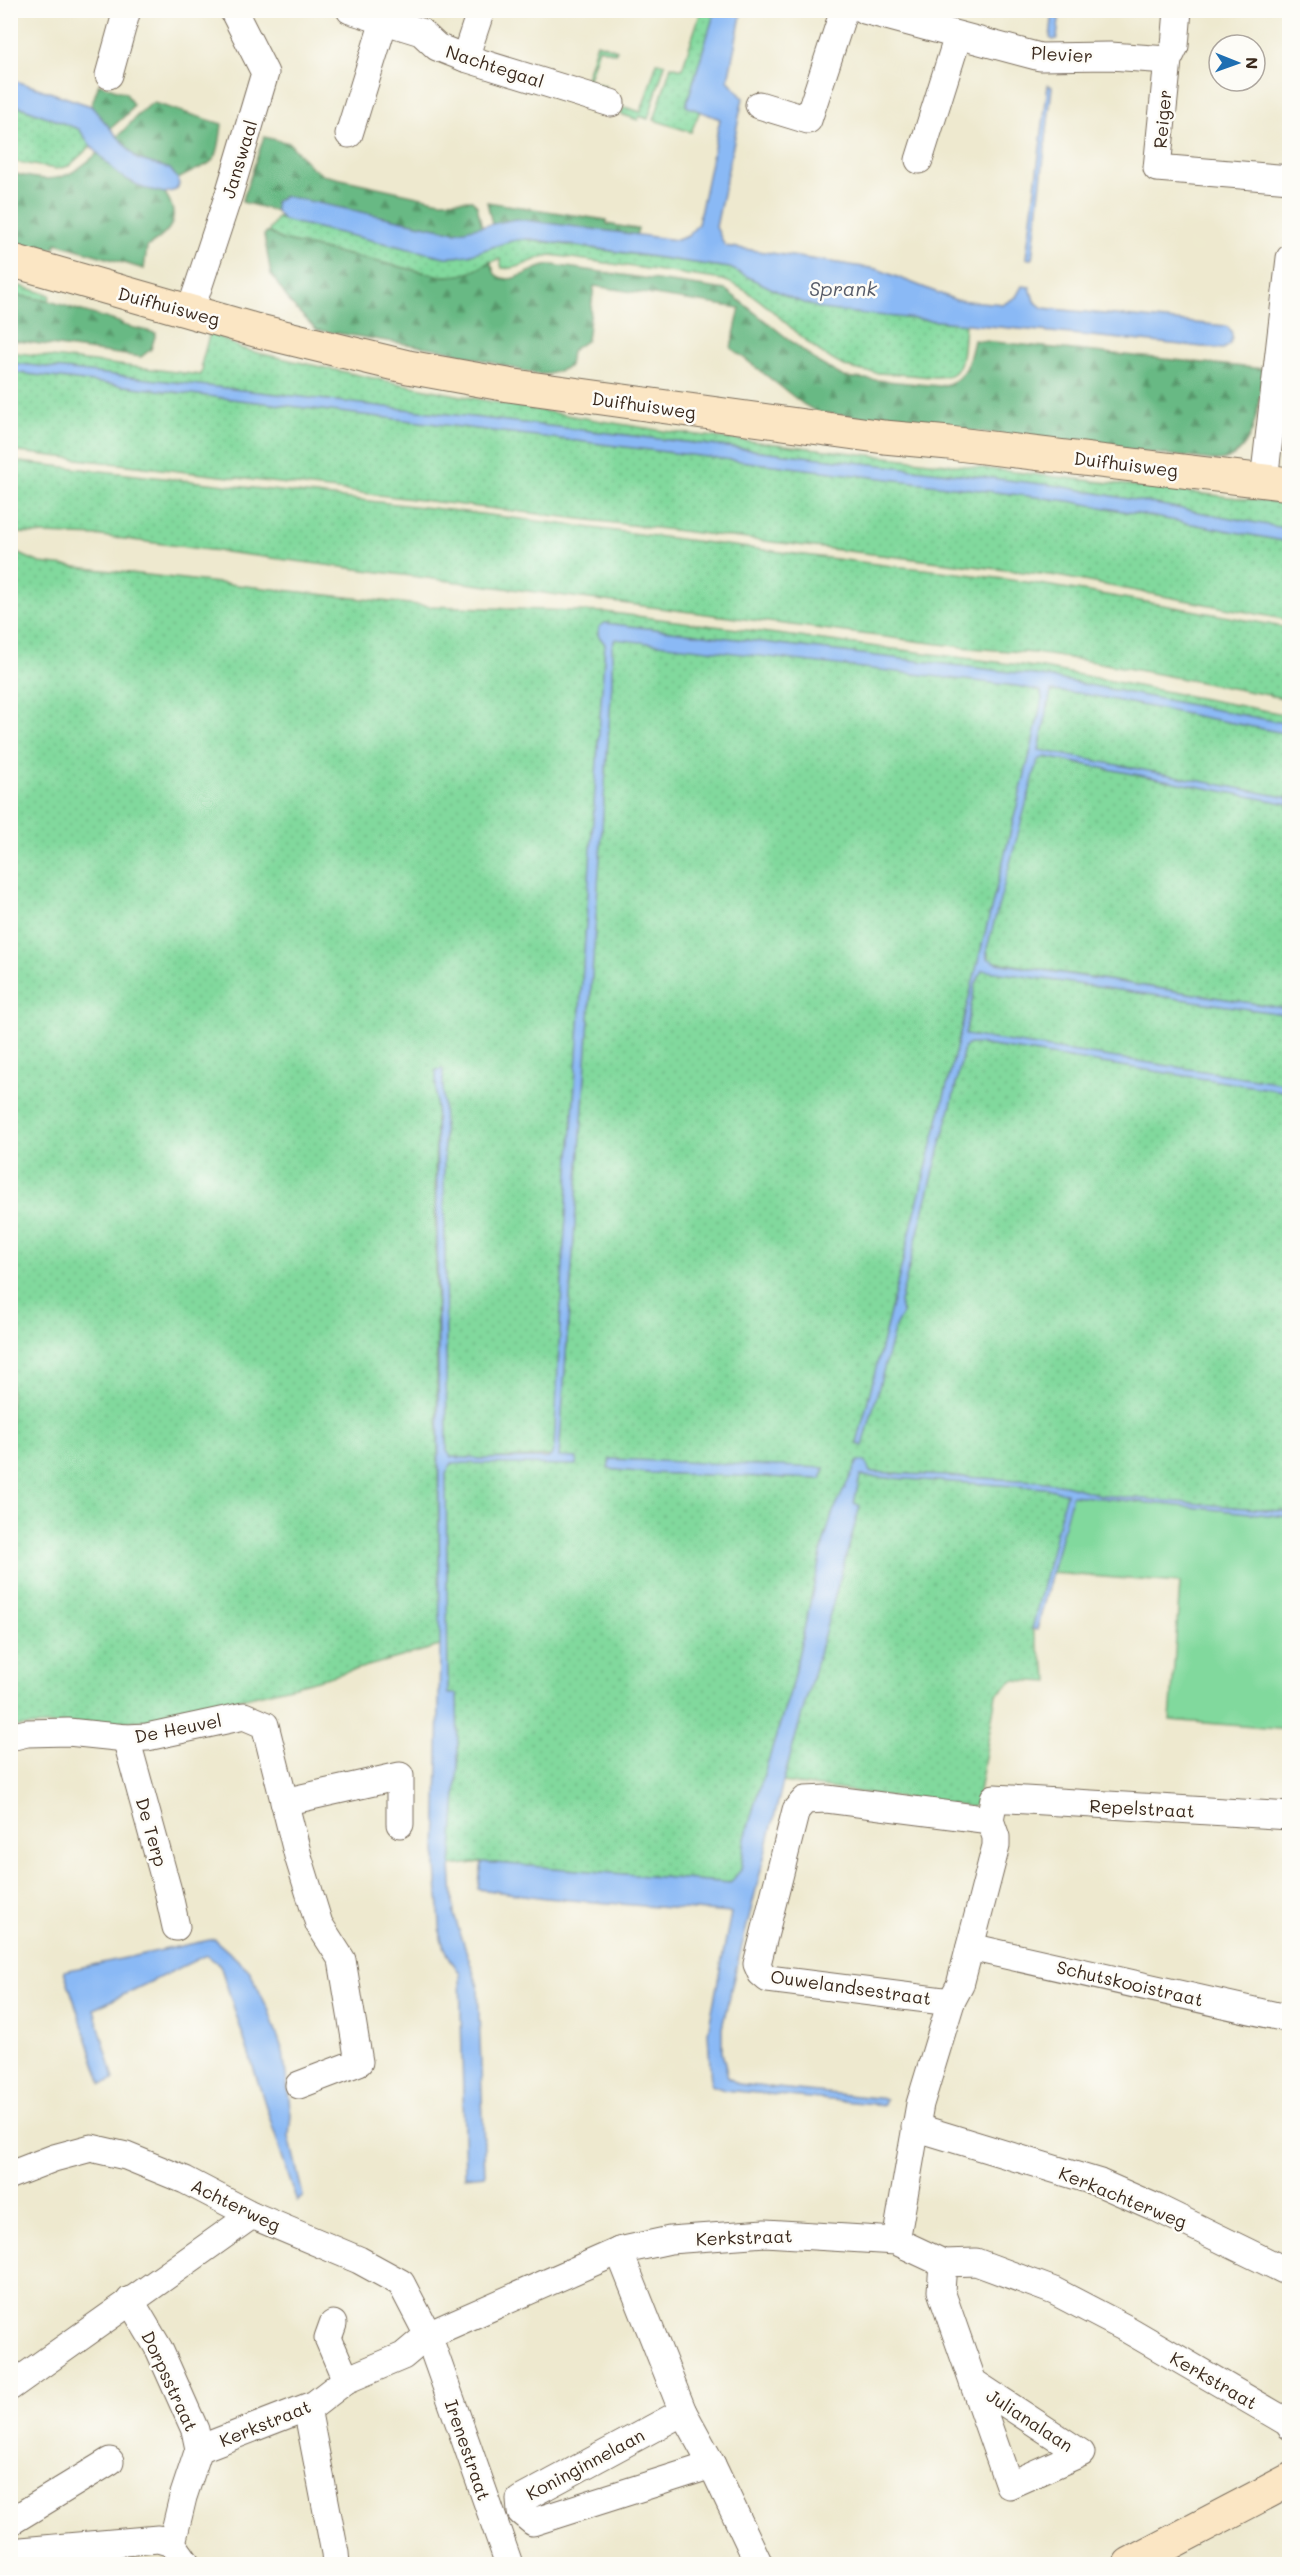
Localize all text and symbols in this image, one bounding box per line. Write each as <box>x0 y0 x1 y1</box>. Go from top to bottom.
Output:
north arrow <box>1207 33 1267 93</box>
street label: Nachtegaal <box>443 39 547 93</box>
street label: Plevier <box>1030 40 1094 68</box>
text: N <box>1242 57 1263 70</box>
street label: Reiger <box>1147 89 1177 149</box>
street label: Janswaal <box>216 117 262 201</box>
water label: Sprank <box>809 275 877 301</box>
street label: Duifhuisweg <box>115 281 223 331</box>
street label: Duifhuisweg <box>591 386 697 424</box>
street label: Duifhuisweg <box>1073 446 1179 482</box>
street label: De Heuvel <box>132 1708 224 1748</box>
street label: Repelstraat <box>1089 1793 1195 1823</box>
street label: De Terp <box>131 1795 173 1869</box>
street label: Schutskooistraat <box>1054 1954 1206 2012</box>
street label: Ouwelandsestraat <box>769 1964 933 2010</box>
street label: Kerkachterweg <box>1055 2160 1191 2234</box>
street label: Achterweg <box>187 2173 285 2237</box>
street label: Kerkstraat <box>695 2223 793 2251</box>
street label: Dorpsstraat <box>136 2327 204 2435</box>
street label: Kerkstraat <box>1166 2345 1262 2415</box>
street label: Julianalaan <box>982 2383 1078 2457</box>
street label: Kerkstraat <box>216 2394 314 2452</box>
street label: Irenestraat <box>440 2396 496 2504</box>
street label: Koninginnelaan <box>522 2423 648 2505</box>

